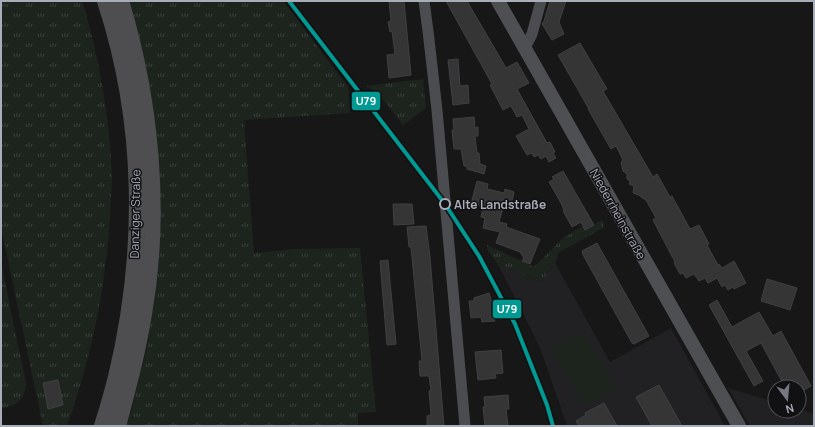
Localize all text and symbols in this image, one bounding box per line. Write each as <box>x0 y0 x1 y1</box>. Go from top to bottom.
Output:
line badge: U79 <box>351 91 381 111</box>
text: U79 <box>356 93 376 108</box>
street label: Niederrheinstraße <box>586 166 650 262</box>
street label: Danziger Straße <box>126 169 144 259</box>
place label: Alte Landstraße <box>454 196 546 213</box>
marker: Alte Landstraße <box>439 198 451 210</box>
line badge: U79 <box>492 299 522 319</box>
text: U79 <box>497 301 517 316</box>
north arrow <box>767 379 807 419</box>
text: N <box>784 401 796 417</box>

